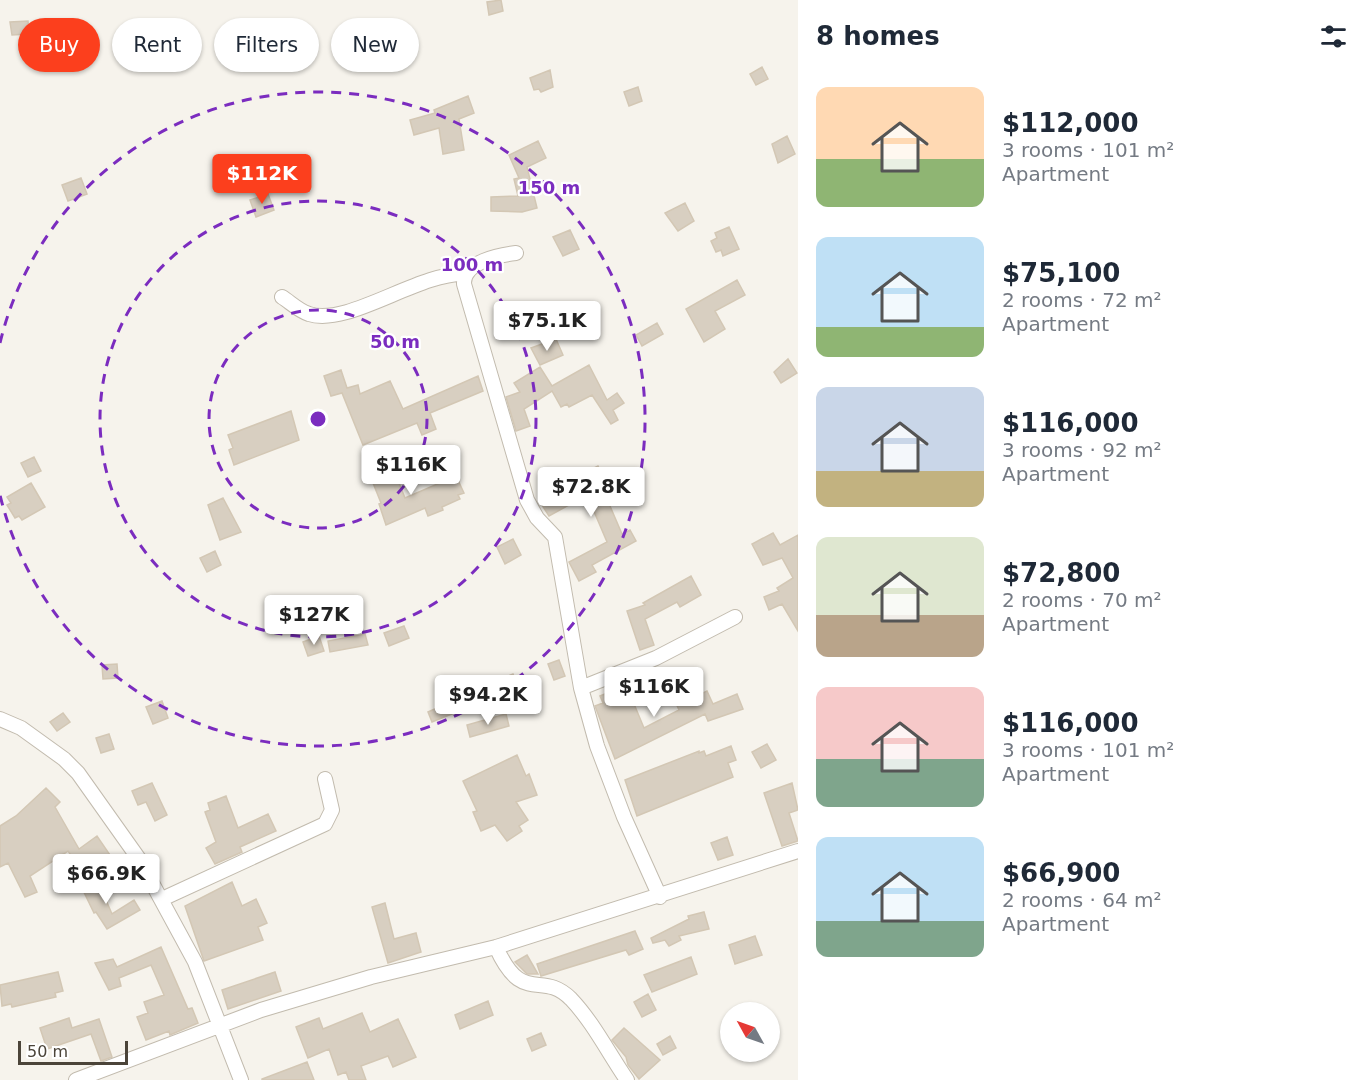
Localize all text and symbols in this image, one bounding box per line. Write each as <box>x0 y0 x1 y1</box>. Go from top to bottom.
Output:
chip: Buy <box>18 18 100 72</box>
chip: Rent <box>112 18 202 72</box>
chip: Filters <box>214 18 319 72</box>
chip: New <box>331 18 419 72</box>
icon: filters <box>1317 20 1350 53</box>
text: 8 homes <box>816 21 940 51</box>
text: $112,000 <box>1002 108 1139 138</box>
icon: home <box>864 111 936 183</box>
text: 3 rooms · 101 m² <box>1002 138 1174 162</box>
pin: $112K <box>220 154 304 205</box>
text: $112K <box>226 161 298 185</box>
text: Apartment <box>1002 162 1109 186</box>
text: 150 m <box>518 177 580 198</box>
text: 100 m <box>441 254 503 275</box>
text: $75,100 <box>1002 258 1120 288</box>
icon: home <box>864 261 936 333</box>
text: 2 rooms · 72 m² <box>1002 288 1162 312</box>
pin: $75.1K <box>498 301 596 352</box>
text: $75.1K <box>508 308 586 332</box>
text: Apartment <box>1002 312 1109 336</box>
text: 50 m <box>370 331 420 352</box>
text: $116,000 <box>1002 408 1139 438</box>
centre of rings <box>308 409 328 429</box>
icon: home <box>864 411 936 483</box>
text: 3 rooms · 92 m² <box>1002 438 1162 462</box>
pin: $116K <box>369 445 453 496</box>
text: $116K <box>375 452 447 476</box>
text: Apartment <box>1002 462 1109 486</box>
pin: $72.8K <box>542 467 640 518</box>
text: $72.8K <box>552 474 630 498</box>
text: $72,800 <box>1002 558 1120 588</box>
icon: home <box>864 561 936 633</box>
text: 2 rooms · 70 m² <box>1002 588 1162 612</box>
pin: $127K <box>272 595 356 646</box>
text: $127K <box>278 602 350 626</box>
text: Apartment <box>1002 612 1109 636</box>
pin: $116K <box>612 667 696 718</box>
text: $116K <box>618 674 690 698</box>
pin: $94.2K <box>439 675 537 726</box>
text: $94.2K <box>449 682 527 706</box>
text: $116,000 <box>1002 708 1139 738</box>
icon: home <box>864 711 936 783</box>
text: 3 rooms · 101 m² <box>1002 738 1174 762</box>
text: Apartment <box>1002 762 1109 786</box>
pin: $66.9K <box>57 854 155 905</box>
text: $66,900 <box>1002 858 1120 888</box>
text: $66.9K <box>67 861 145 885</box>
icon: home <box>864 861 936 933</box>
text: 2 rooms · 64 m² <box>1002 888 1162 912</box>
text: Apartment <box>1002 912 1109 936</box>
north arrow <box>720 1002 780 1062</box>
map controls <box>720 1002 780 1062</box>
scale bar <box>18 1038 128 1066</box>
text: 50 m <box>27 1042 68 1061</box>

